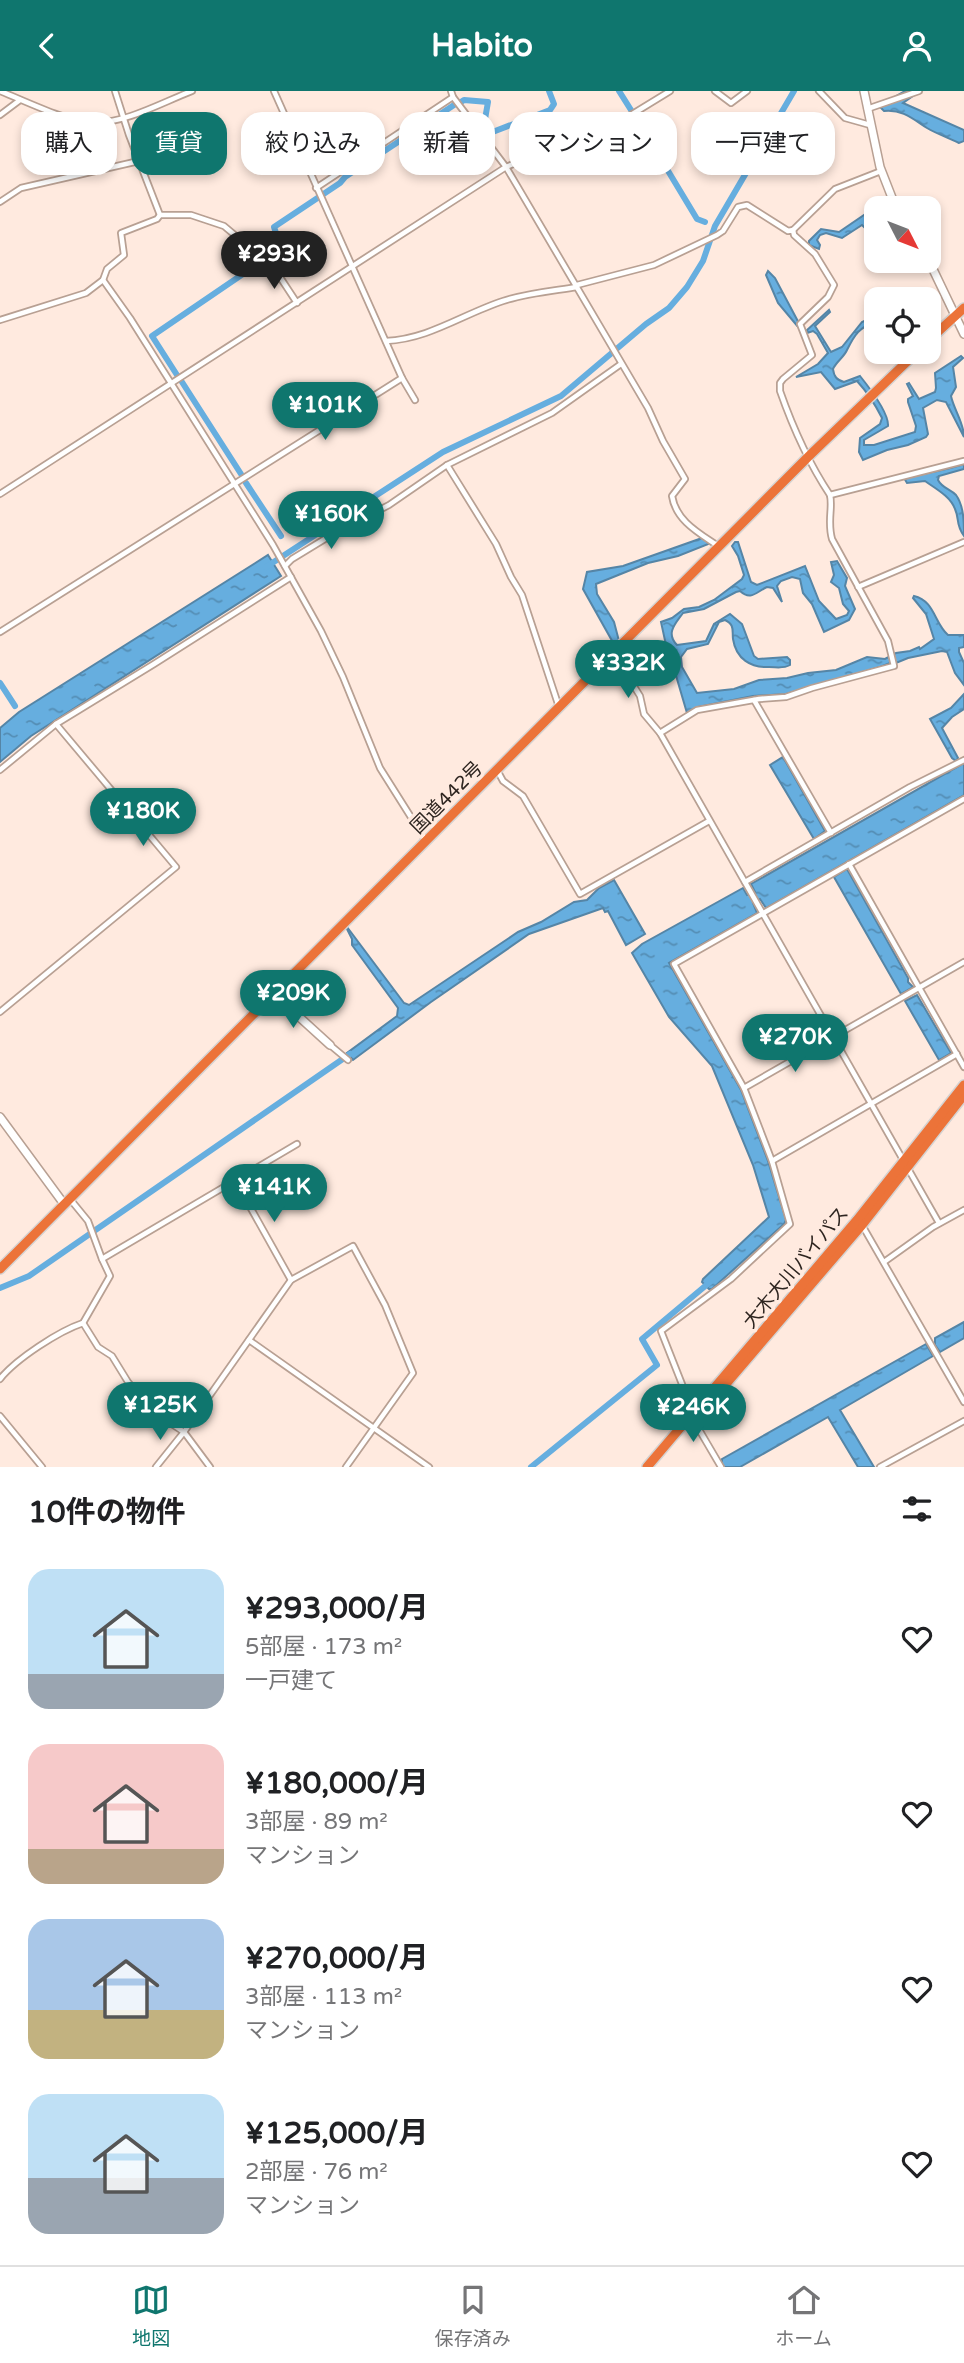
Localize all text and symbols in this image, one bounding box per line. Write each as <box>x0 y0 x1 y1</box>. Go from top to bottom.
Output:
icon: back <box>28 27 66 65</box>
text: Habito <box>431 27 533 65</box>
icon: person <box>898 27 936 65</box>
chip: 購入 <box>21 112 117 175</box>
chip: 賃貸 <box>131 112 227 175</box>
chip: 絞り込み <box>241 112 385 175</box>
chip: 新着 <box>399 112 495 175</box>
chip: マンション <box>509 112 677 175</box>
chip: 一戸建て <box>691 112 835 175</box>
north arrow <box>864 196 942 273</box>
map controls <box>864 196 941 364</box>
pin: ¥293K <box>225 231 323 291</box>
text: ¥293K <box>237 240 311 268</box>
button: locate <box>864 287 941 364</box>
pin: ¥101K <box>276 383 374 442</box>
text: ¥101K <box>288 391 362 419</box>
pin: ¥160K <box>282 491 380 551</box>
text: ¥160K <box>294 500 368 528</box>
pin: ¥332K <box>579 641 677 700</box>
text: ¥332K <box>591 649 665 677</box>
street label: 国道442号 <box>406 757 487 838</box>
pin: ¥180K <box>94 789 192 848</box>
text: ¥180K <box>106 797 180 825</box>
pin: ¥209K <box>244 971 342 1030</box>
text: ¥209K <box>256 979 330 1007</box>
pin: ¥270K <box>746 1014 844 1074</box>
text: ¥270K <box>758 1023 832 1051</box>
pin: ¥141K <box>225 1165 323 1224</box>
text: ¥141K <box>237 1173 311 1201</box>
street label: 大木大川バイパス <box>739 1202 853 1333</box>
pin: ¥125K <box>111 1383 209 1442</box>
pin: ¥246K <box>644 1385 742 1444</box>
text: ¥125K <box>123 1391 197 1419</box>
text: ¥246K <box>656 1393 730 1421</box>
icon: filters <box>898 1490 936 1528</box>
text: 10件の物件 <box>28 1494 186 1531</box>
text: ¥293,000/月 <box>245 1590 429 1627</box>
icon: home <box>84 1597 168 1681</box>
icon: heart <box>898 1620 936 1658</box>
text: 5部屋 · 173 m² <box>245 1633 402 1661</box>
text: 一戸建て <box>245 1667 337 1695</box>
text: ¥180,000/月 <box>245 1765 429 1802</box>
icon: home <box>84 1772 168 1856</box>
icon: heart <box>898 1795 936 1833</box>
text: 3部屋 · 89 m² <box>245 1808 388 1836</box>
text: マンション <box>245 1842 360 1870</box>
text: ¥270,000/月 <box>245 1940 429 1977</box>
icon: home <box>84 1947 168 2031</box>
icon: heart <box>898 1970 936 2008</box>
text: 3部屋 · 113 m² <box>245 1983 402 2011</box>
text: マンション <box>245 2017 360 2045</box>
text: ¥125,000/月 <box>245 2115 429 2152</box>
icon: home <box>84 2122 168 2206</box>
icon: heart <box>898 2145 936 2183</box>
text: 2部屋 · 76 m² <box>245 2158 388 2186</box>
text: マンション <box>245 2192 360 2220</box>
tab: 地図 <box>132 2281 170 2350</box>
tab: 保存済み <box>435 2281 511 2350</box>
tab: ホーム <box>775 2281 832 2350</box>

